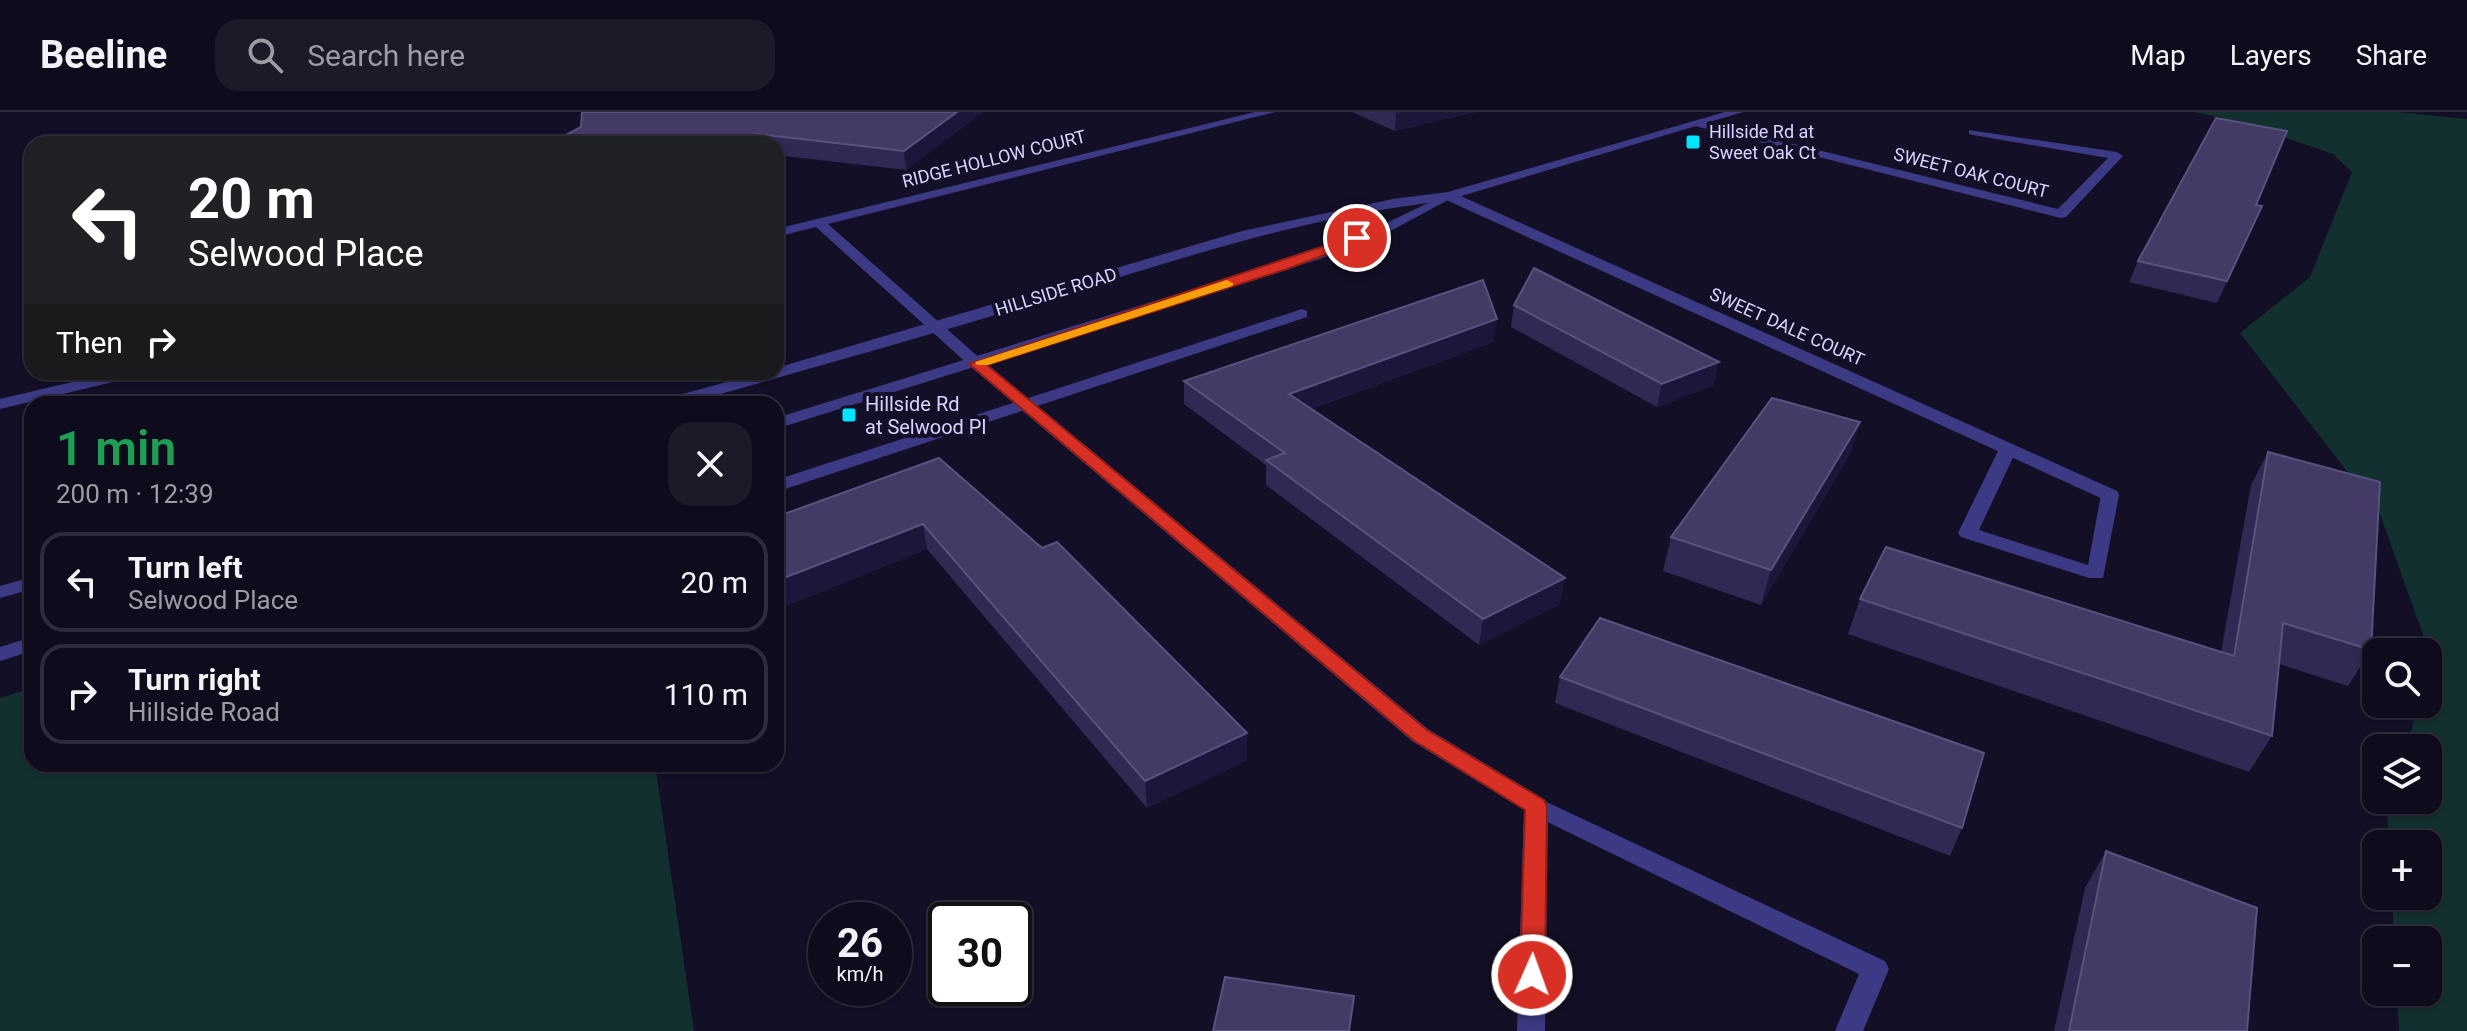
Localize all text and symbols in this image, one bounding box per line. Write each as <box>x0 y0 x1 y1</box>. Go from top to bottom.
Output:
search box <box>215 19 775 91</box>
text: Beeline <box>40 33 167 77</box>
icon: search <box>243 33 287 77</box>
text: Search here <box>307 38 465 73</box>
text: Map <box>2130 39 2186 72</box>
text: Layers <box>2230 39 2312 72</box>
text: Share <box>2356 39 2427 72</box>
place label: Hillside Rd at Sweet Oak Ct <box>1709 121 1816 163</box>
street label: RIDGE HOLLOW COURT <box>900 125 1088 192</box>
marker: Hillside Rd at Sweet Oak Ct <box>1684 133 1702 151</box>
street label: SWEET OAK COURT <box>1892 143 2051 202</box>
text: 20 m <box>188 166 315 232</box>
icon: left <box>56 168 160 272</box>
pin <box>1323 204 1391 272</box>
icon: arrive <box>1335 216 1379 260</box>
text: Selwood Place <box>188 233 424 275</box>
street label: HILLSIDE ROAD <box>993 263 1119 320</box>
street label: SWEET DALE COURT <box>1707 283 1868 370</box>
icon: right <box>139 320 183 364</box>
text: Then <box>56 325 123 360</box>
place label: Hillside Rd at Selwood Pl <box>865 392 986 439</box>
marker: Hillside Rd at Selwood Pl <box>840 406 858 424</box>
text: 1 min <box>56 420 176 477</box>
button: close <box>668 422 752 506</box>
text: 200 m · 12:39 <box>56 479 214 509</box>
text: Turn left <box>128 550 243 585</box>
icon: left <box>60 560 104 604</box>
text: 20 m <box>681 565 748 600</box>
text: Selwood Place <box>128 585 298 615</box>
map controls <box>2362 638 2442 1006</box>
button: search <box>2362 638 2442 718</box>
text: Turn right <box>128 662 261 697</box>
icon: right <box>60 672 104 716</box>
text: 110 m <box>664 677 748 712</box>
text: Hillside Road <box>128 697 280 727</box>
button: layers <box>2362 734 2442 814</box>
button: + <box>2362 830 2442 910</box>
speed limit sign: 30 <box>928 902 1032 1006</box>
text: 26 <box>837 920 883 967</box>
button: − <box>2362 926 2442 1006</box>
position arrow <box>1490 933 1574 1017</box>
text: km/h <box>837 962 883 986</box>

